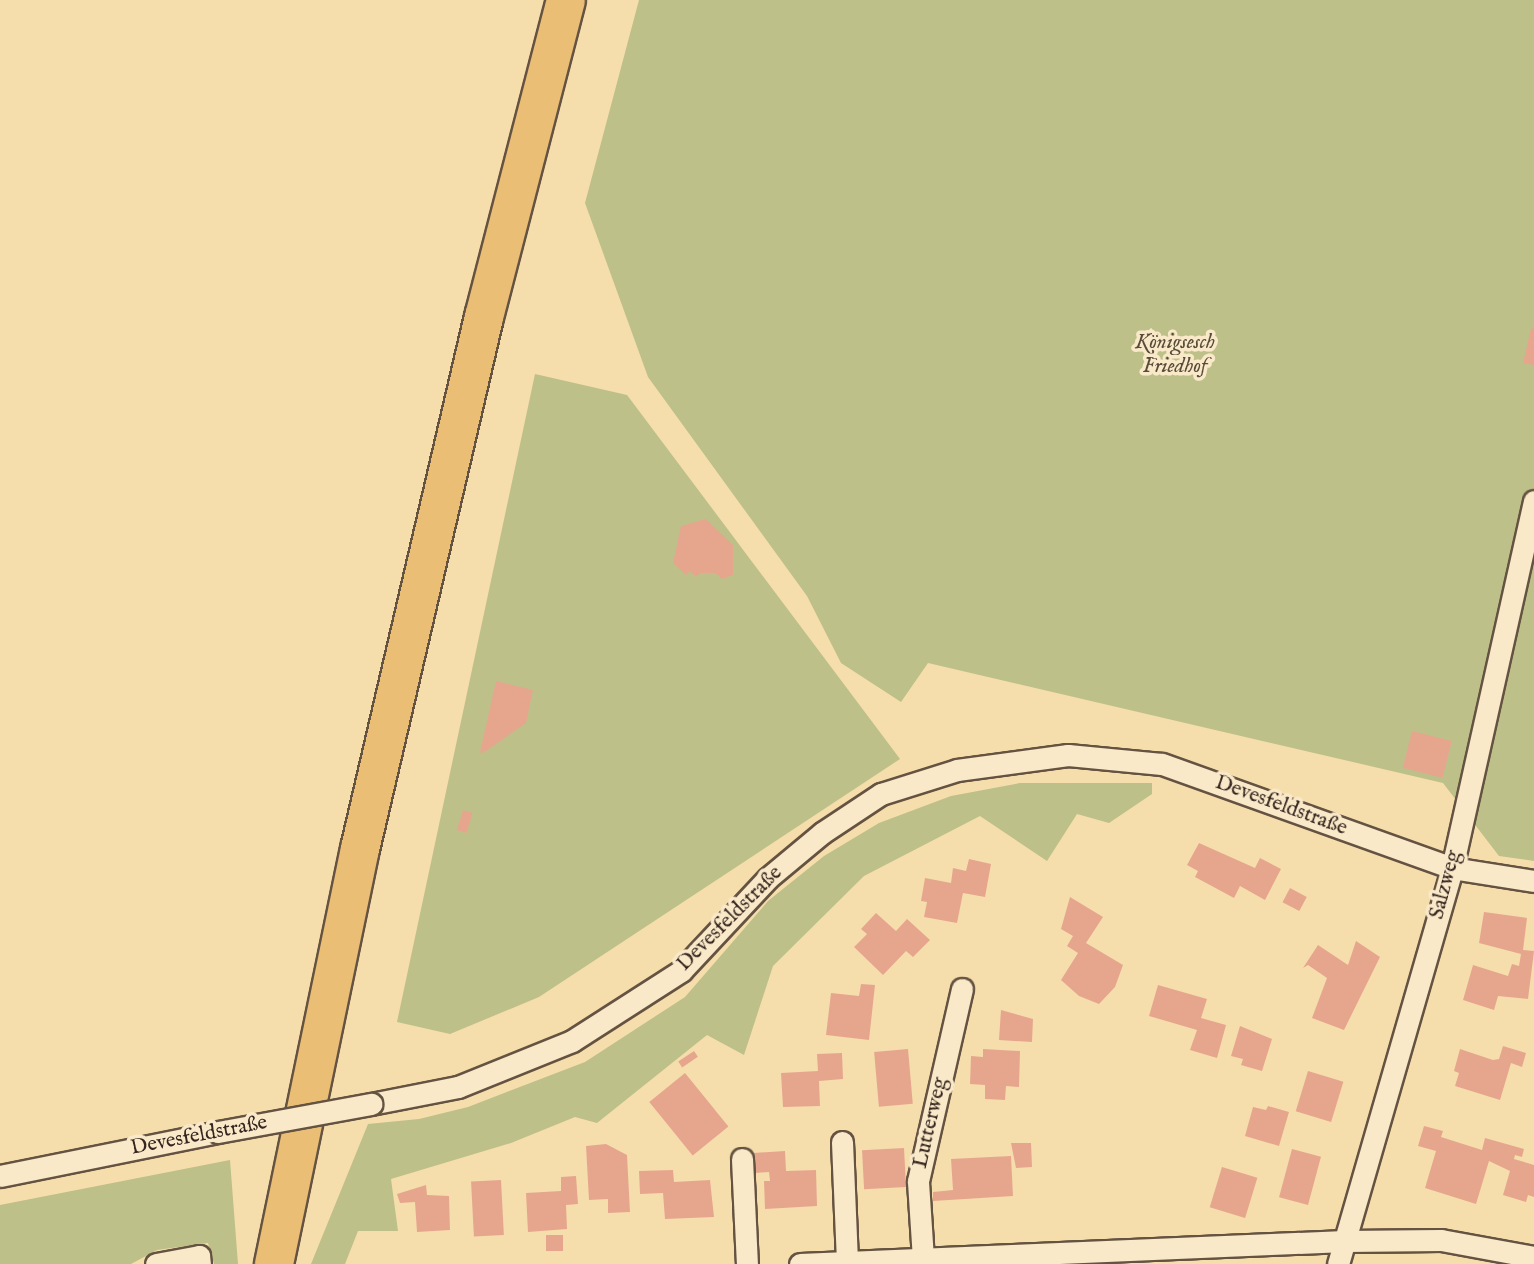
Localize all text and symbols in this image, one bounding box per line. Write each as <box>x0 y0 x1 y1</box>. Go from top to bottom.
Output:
park label: Königsesch Friedhof <box>1135 330 1215 380</box>
street label: Devesfeldstraße <box>1212 770 1350 842</box>
street label: Salzweg <box>1425 848 1467 922</box>
street label: Devesfeldstraße <box>672 861 788 977</box>
street label: Lutterweg <box>908 1075 954 1171</box>
street label: Devesfeldstraße <box>129 1110 269 1162</box>

